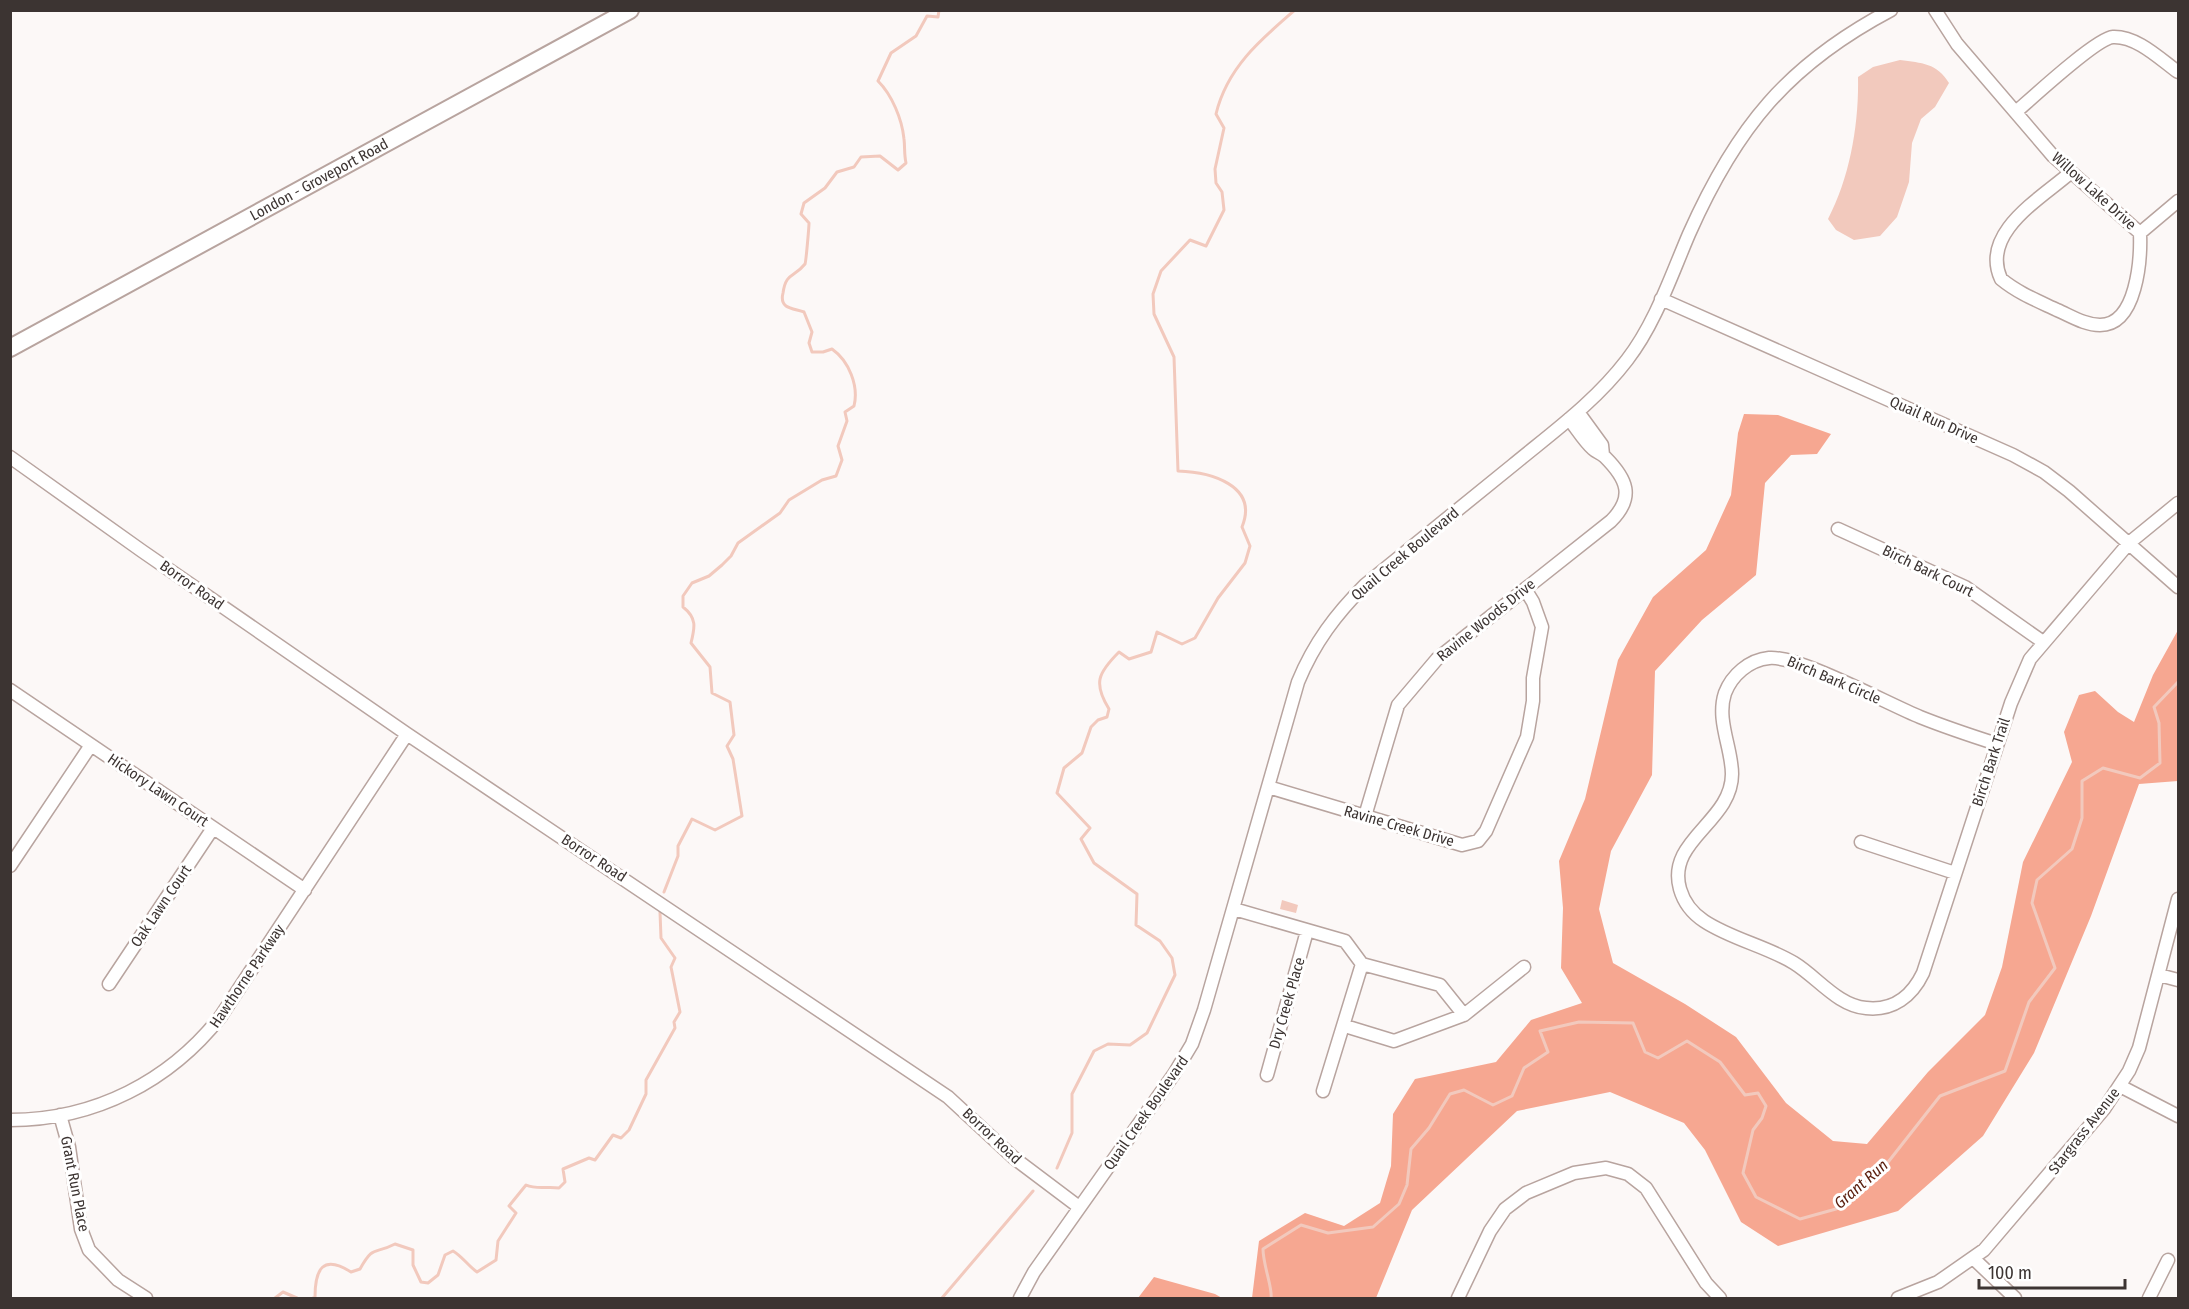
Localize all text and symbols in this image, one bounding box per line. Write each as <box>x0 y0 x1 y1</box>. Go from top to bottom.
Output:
street label: London - Groveport Road <box>247 135 391 224</box>
street label: Willow Lake Drive <box>2048 148 2140 234</box>
street label: Quail Run Drive <box>1887 392 1981 448</box>
street label: Quail Creek Boulevard <box>1347 504 1463 604</box>
street label: Birch Bark Court <box>1879 541 1977 601</box>
street label: Borror Road <box>157 556 227 614</box>
street label: Ravine Woods Drive <box>1433 575 1539 665</box>
street label: Birch Bark Circle <box>1785 652 1883 708</box>
street label: Birch Bark Trail <box>1968 715 2014 809</box>
street label: Hickory Lawn Court <box>104 750 212 830</box>
street label: Ravine Creek Drive <box>1342 802 1456 850</box>
street label: Borror Road <box>558 830 630 886</box>
street label: Oak Lawn Court <box>127 861 195 951</box>
street label: Hawthorne Parkway <box>206 921 288 1031</box>
street label: Dry Creek Place <box>1265 955 1309 1051</box>
street label: Quail Creek Boulevard <box>1100 1052 1192 1174</box>
street label: Stargrass Avenue <box>2045 1084 2123 1178</box>
street label: Borror Road <box>959 1104 1025 1168</box>
street label: Grant Run Place <box>57 1135 93 1233</box>
water label: Grant Run <box>1830 1155 1892 1213</box>
scale bar <box>1979 1252 2124 1290</box>
text: 100 m <box>1988 1262 2032 1284</box>

